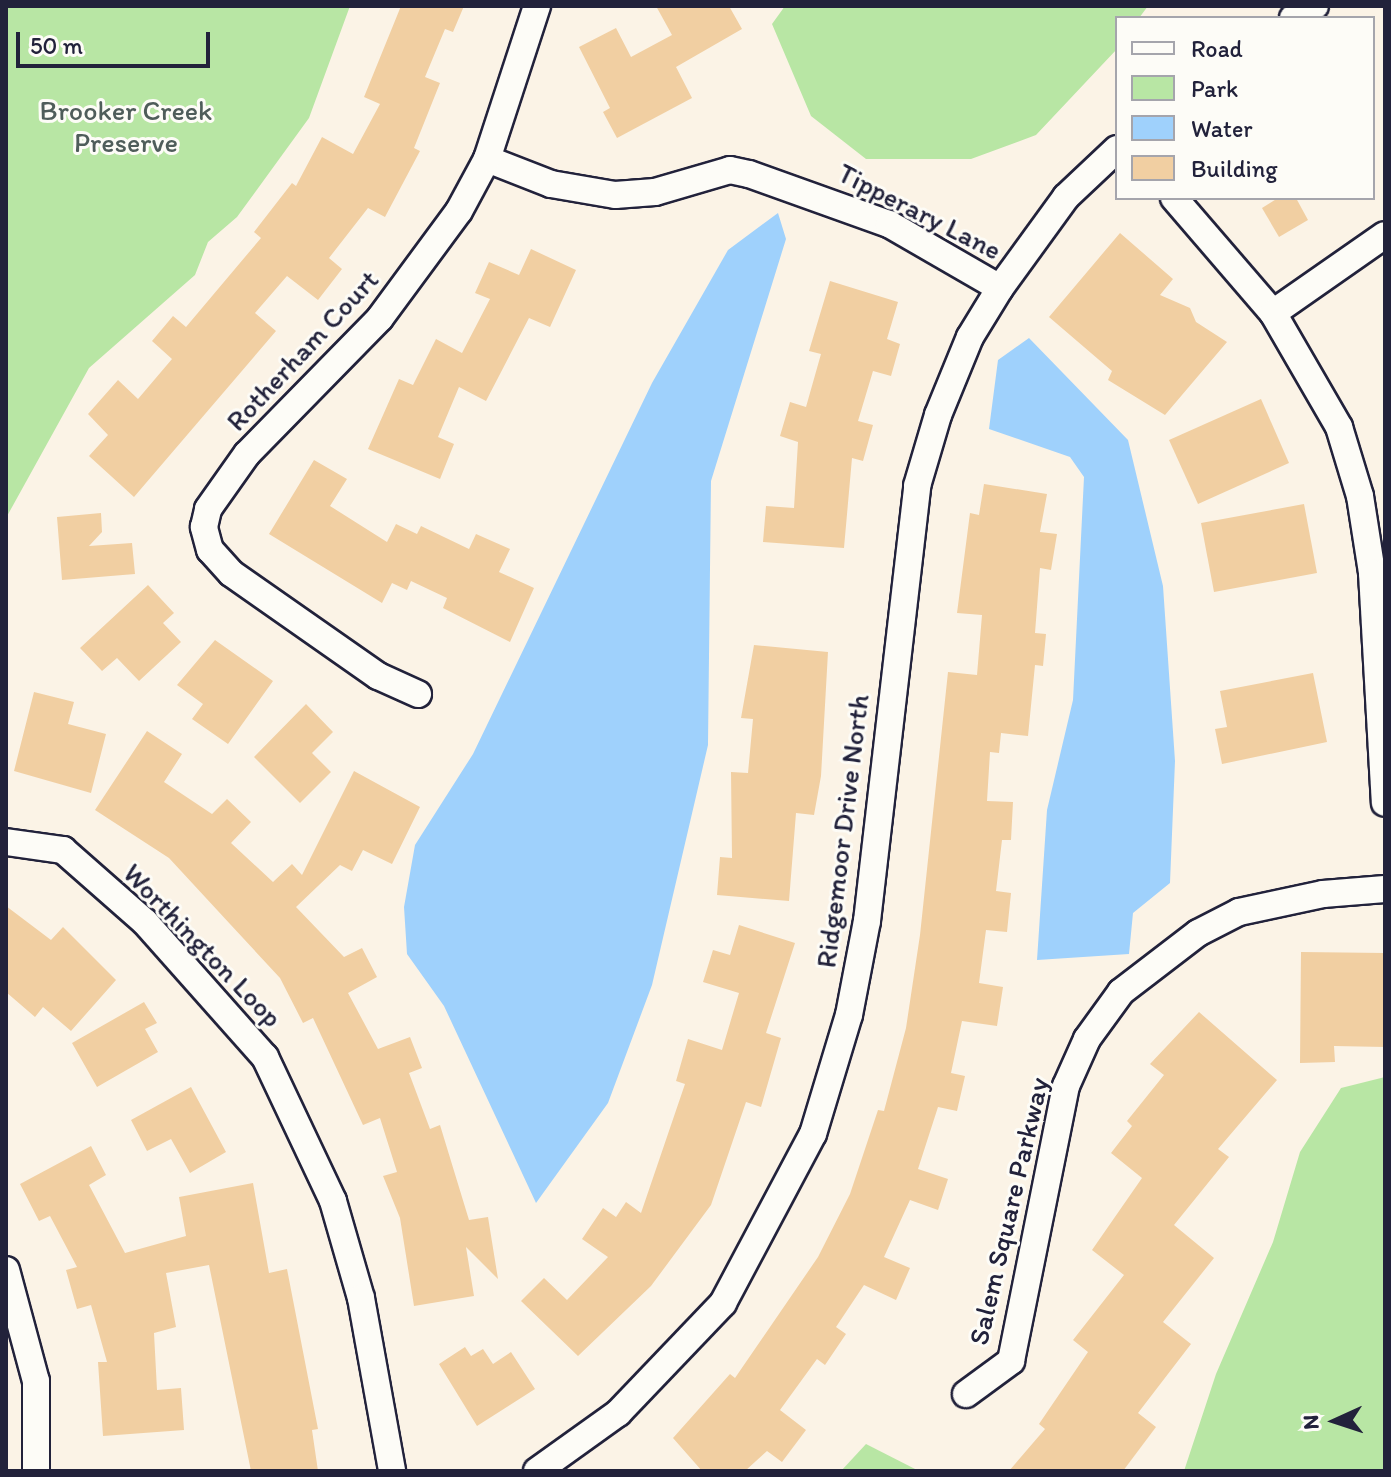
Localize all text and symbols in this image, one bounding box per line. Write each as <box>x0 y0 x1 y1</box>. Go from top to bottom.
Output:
scale bar <box>20 16 214 66</box>
legend <box>1115 16 1375 200</box>
text: 50 m <box>30 31 83 60</box>
text: Road <box>1191 34 1243 63</box>
text: Park <box>1191 74 1238 103</box>
park label: Brooker Creek Preserve <box>40 93 212 159</box>
text: Water <box>1191 114 1253 143</box>
text: Building <box>1191 154 1278 183</box>
street label: Tipperary Lane <box>833 155 1007 267</box>
street label: Rotherham Court <box>219 263 385 437</box>
street label: Ridgemoor Drive North <box>809 692 875 970</box>
street label: Worthington Loop <box>116 856 290 1034</box>
street label: Salem Square Parkway <box>961 1075 1055 1347</box>
north arrow <box>1295 1381 1375 1461</box>
text: N <box>1297 1414 1324 1430</box>

